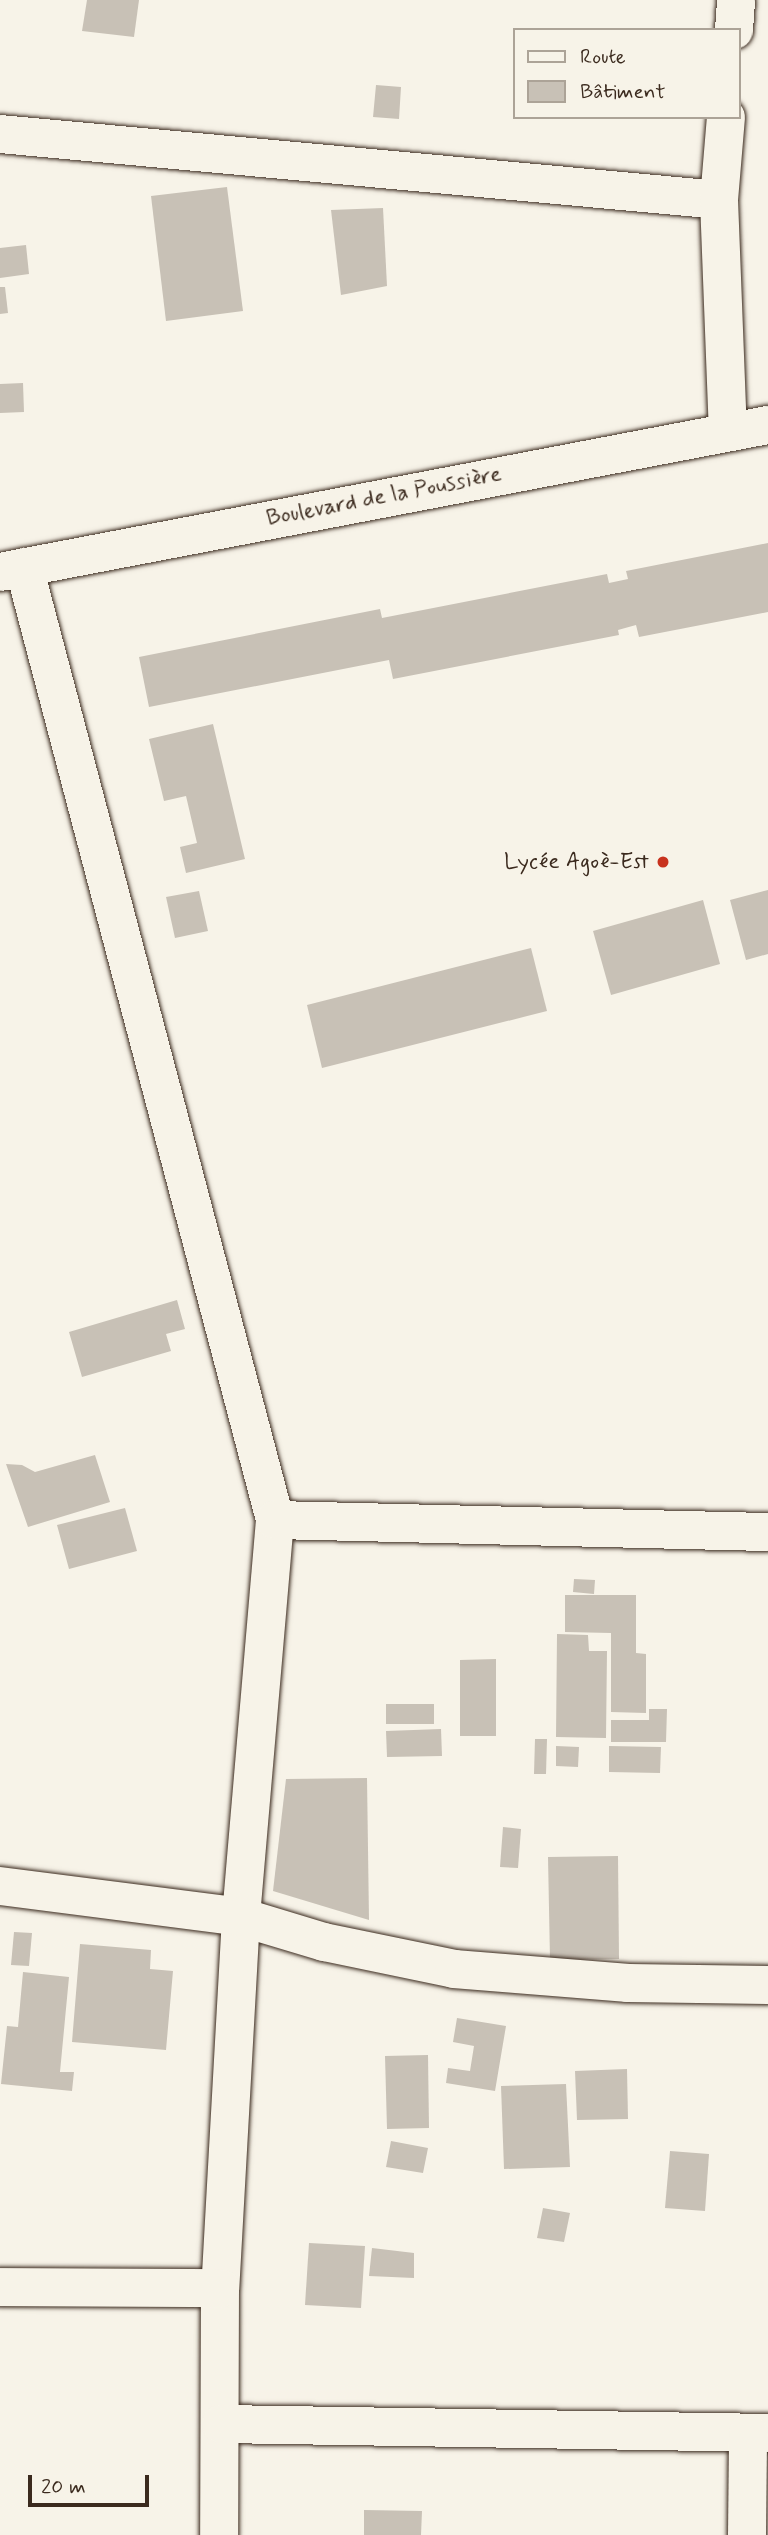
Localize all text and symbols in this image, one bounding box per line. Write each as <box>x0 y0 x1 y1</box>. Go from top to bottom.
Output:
legend <box>512 28 740 119</box>
text: Route <box>580 43 626 71</box>
text: Bâtiment <box>580 78 665 106</box>
street label: Boulevard de la Poussière <box>267 461 501 533</box>
place label: Lycée Agoè-Est <box>503 848 649 876</box>
marker: Lycée Agoè-Est <box>655 854 671 870</box>
scale bar <box>32 2462 152 2506</box>
text: 20 m <box>41 2473 86 2501</box>

